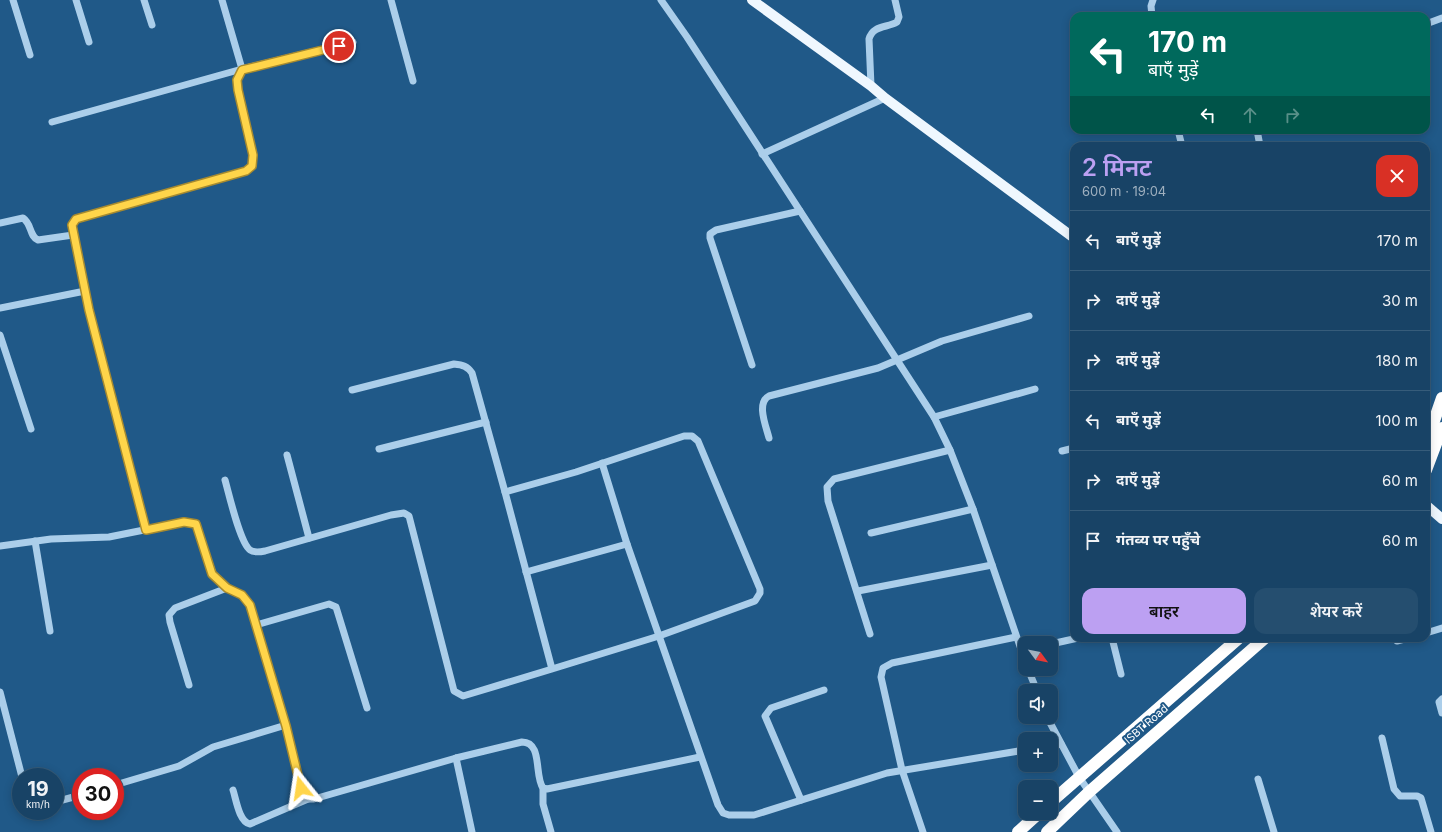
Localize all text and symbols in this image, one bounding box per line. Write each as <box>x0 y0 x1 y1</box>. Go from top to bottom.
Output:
text: 170 m <box>1148 25 1227 59</box>
icon: left <box>1082 28 1134 80</box>
pin <box>322 29 356 63</box>
icon: arrive <box>328 35 350 57</box>
text: बाएँ मुड़ें <box>1148 59 1198 80</box>
icon: left <box>1197 104 1219 126</box>
icon: ahead <box>1239 104 1261 126</box>
icon: right <box>1281 104 1303 126</box>
text: 2 मिनट <box>1082 153 1152 182</box>
button: close <box>1376 155 1418 197</box>
text: 600 m · 19:04 <box>1082 183 1166 199</box>
icon: left <box>1082 230 1104 252</box>
text: बाएँ मुड़ें <box>1116 230 1161 249</box>
text: 170 m <box>1377 231 1418 250</box>
icon: right <box>1082 290 1104 312</box>
text: दाएँ मुड़ें <box>1116 290 1160 309</box>
text: 30 m <box>1382 291 1418 310</box>
icon: right <box>1082 350 1104 372</box>
text: दाएँ मुड़ें <box>1116 350 1160 369</box>
text: 180 m <box>1376 351 1418 370</box>
icon: left <box>1082 410 1104 432</box>
text: बाएँ मुड़ें <box>1116 410 1161 429</box>
text: 100 m <box>1376 411 1418 430</box>
icon: right <box>1082 470 1104 492</box>
text: दाएँ मुड़ें <box>1116 470 1160 489</box>
text: 60 m <box>1382 471 1418 490</box>
icon: arrive <box>1082 530 1104 552</box>
text: गंतव्य पर पहुँचे <box>1116 530 1200 549</box>
text: 60 m <box>1382 531 1418 550</box>
button: बाहर <box>1082 588 1246 634</box>
button: शेयर करें <box>1254 588 1418 634</box>
north arrow <box>1018 636 1058 676</box>
map controls <box>1018 636 1058 820</box>
button: sound <box>1018 684 1058 724</box>
street label: ISBT Road <box>1121 701 1171 747</box>
button: + <box>1018 732 1058 772</box>
position arrow <box>280 767 322 809</box>
speed limit sign: 30 <box>72 768 124 820</box>
text: 19 <box>27 777 49 801</box>
button: − <box>1018 780 1058 820</box>
text: km/h <box>26 798 50 810</box>

